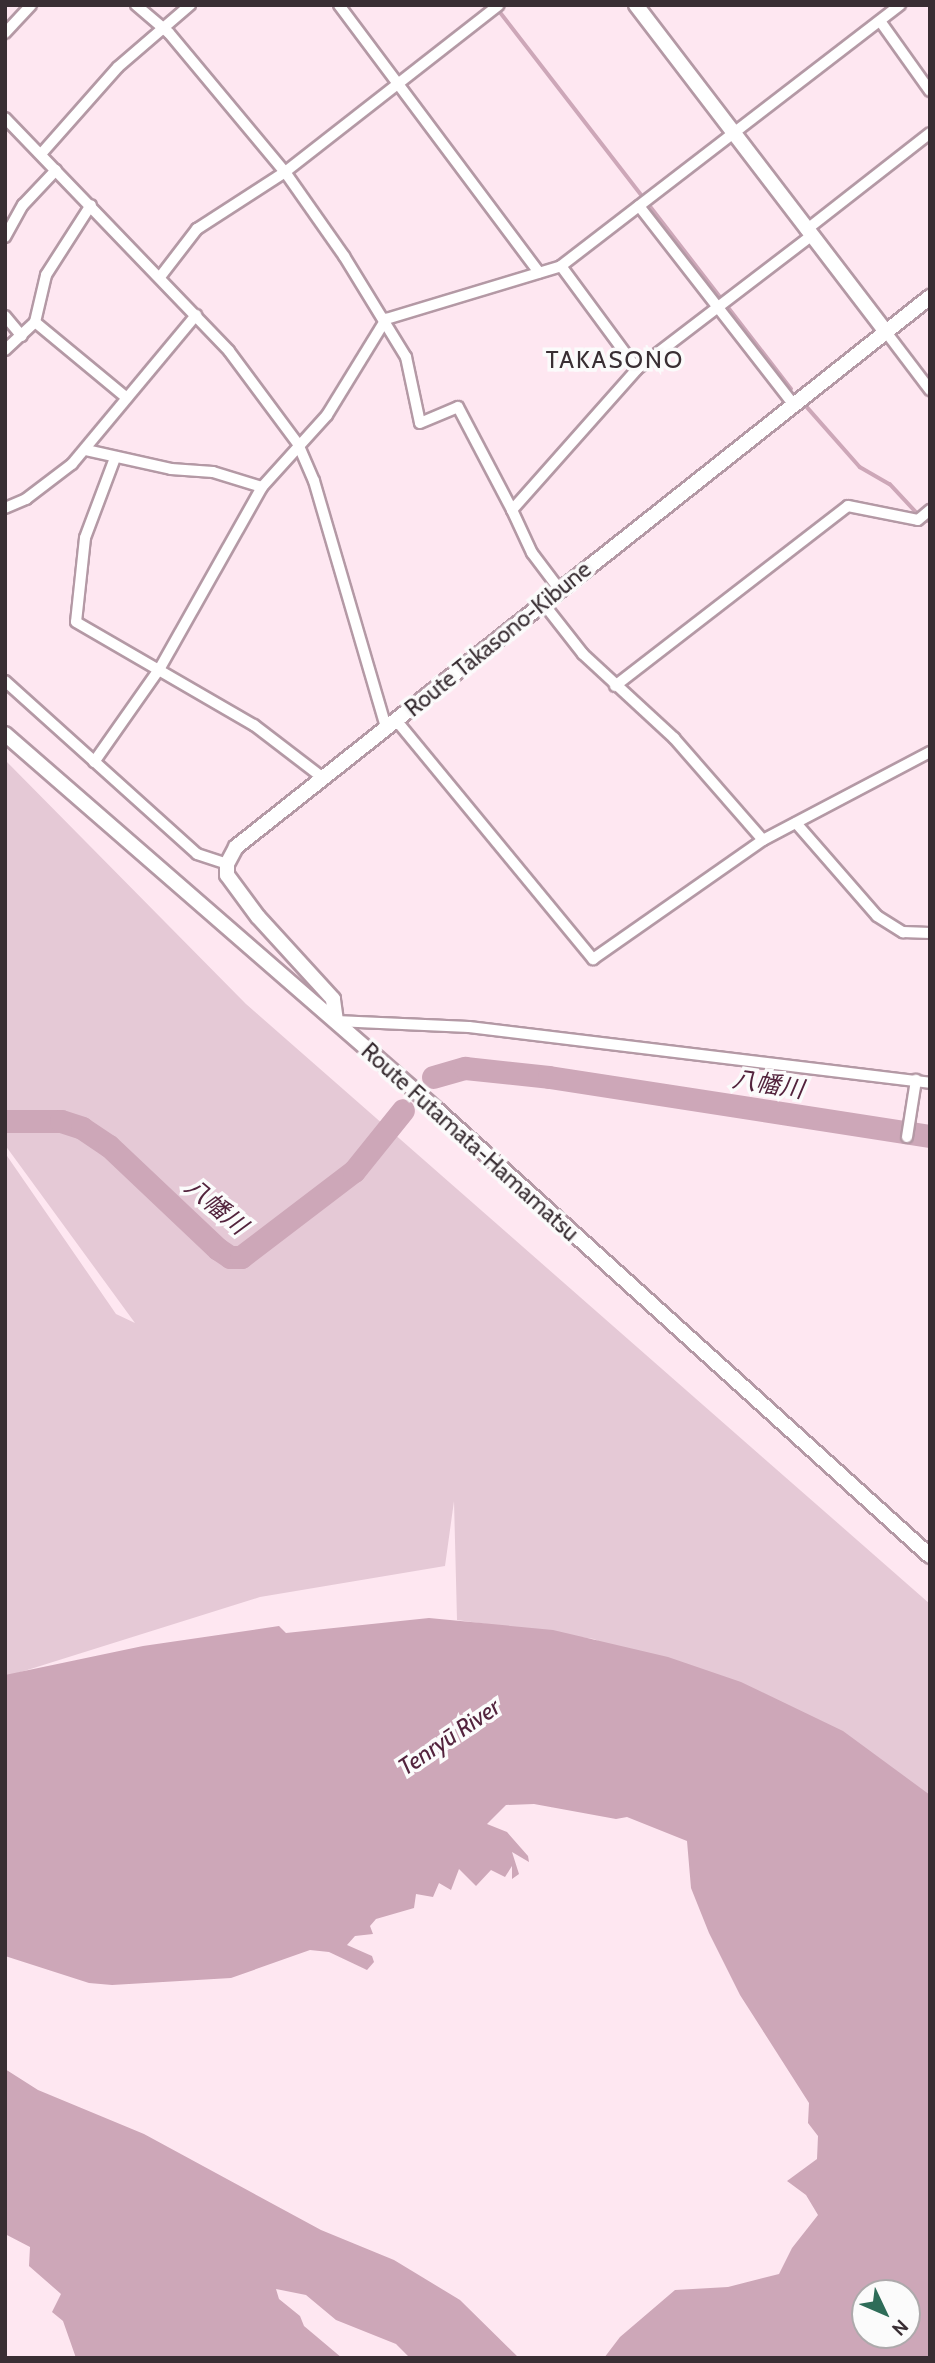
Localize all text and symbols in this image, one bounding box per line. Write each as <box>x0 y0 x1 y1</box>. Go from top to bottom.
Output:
district label: TAKASONO <box>547 346 683 374</box>
street label: Route Takasono-Kibune <box>399 556 597 722</box>
street label: Route Futamata-Hamamatsu <box>356 1037 584 1247</box>
water label: 八幡川 <box>730 1064 806 1104</box>
water label: 八幡川 <box>179 1172 253 1240</box>
water label: Tenryū River <box>393 1692 505 1782</box>
north arrow <box>851 2279 921 2349</box>
text: N <box>887 2315 913 2340</box>

